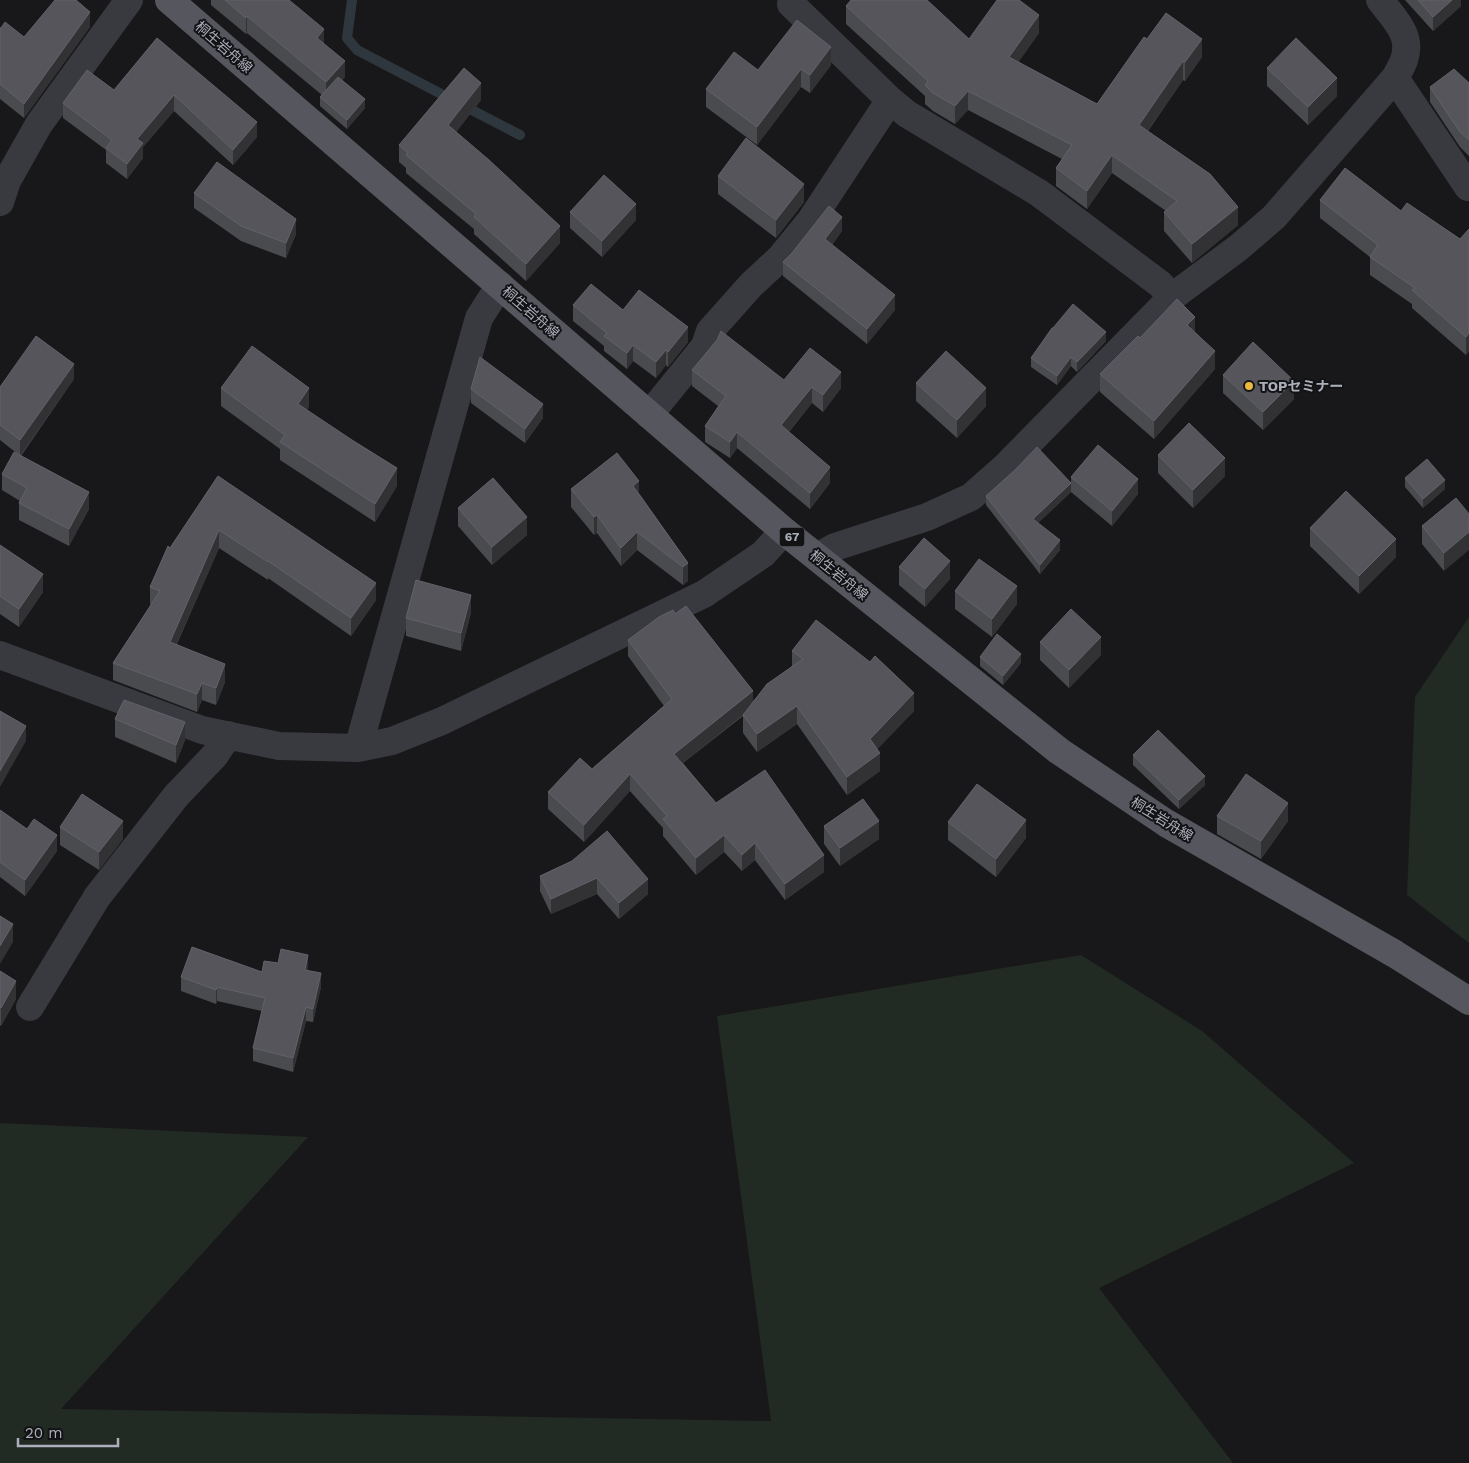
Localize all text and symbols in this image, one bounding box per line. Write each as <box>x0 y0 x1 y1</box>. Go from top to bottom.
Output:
street label: 桐生岩舟線 <box>192 18 256 76</box>
street label: 桐生岩舟線 <box>499 283 563 341</box>
place label: TOPセミナー <box>1259 378 1343 394</box>
marker: TOPセミナー <box>1243 380 1255 392</box>
road number: 67 <box>780 528 804 546</box>
street label: 桐生岩舟線 <box>807 547 871 603</box>
street label: 桐生岩舟線 <box>1128 794 1196 844</box>
scale bar <box>18 1416 118 1448</box>
text: 20 m <box>25 1424 63 1442</box>

